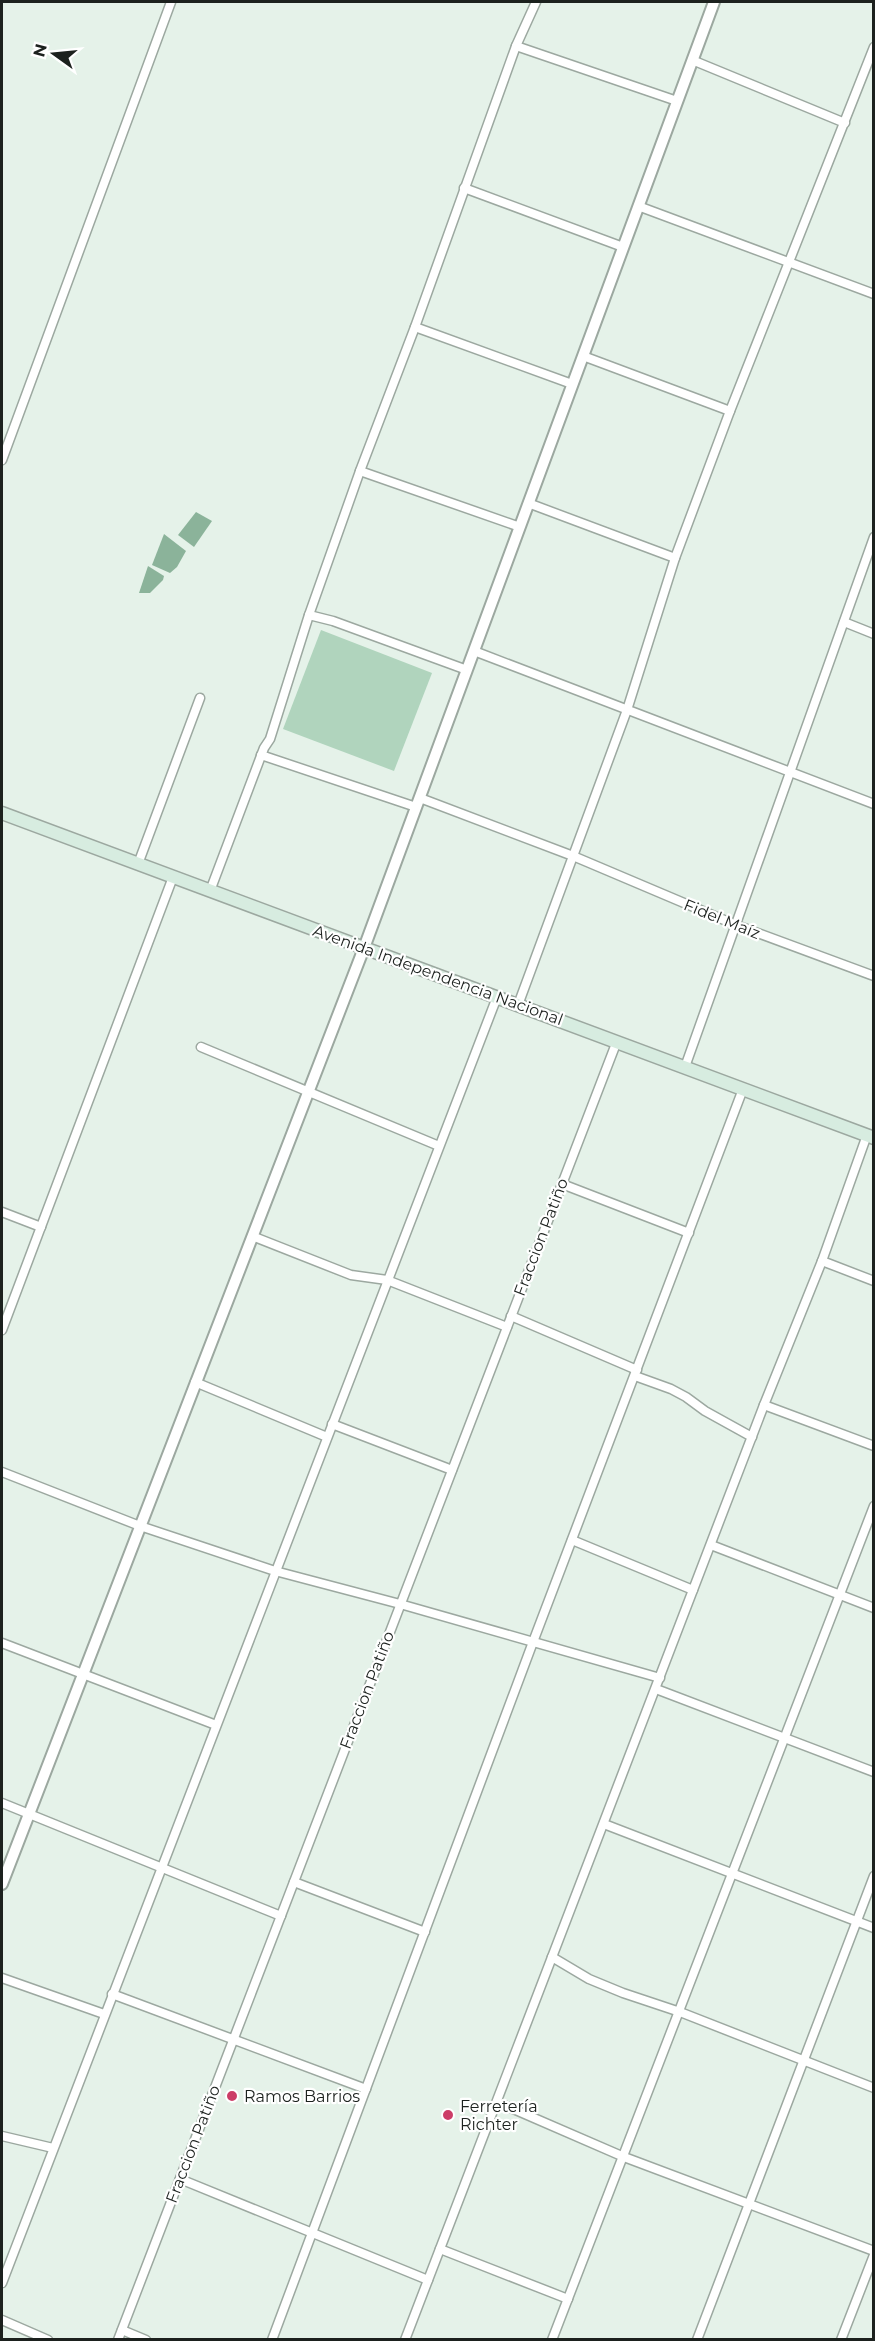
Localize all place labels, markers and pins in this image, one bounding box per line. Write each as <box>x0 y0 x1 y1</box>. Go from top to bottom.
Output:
place label: Ramos Barrios <box>244 2087 360 2106</box>
marker: Ramos Barrios <box>225 2089 239 2103</box>
place label: Ferretería Richter <box>460 2097 538 2134</box>
marker: Ferretería Richter <box>441 2108 455 2122</box>

